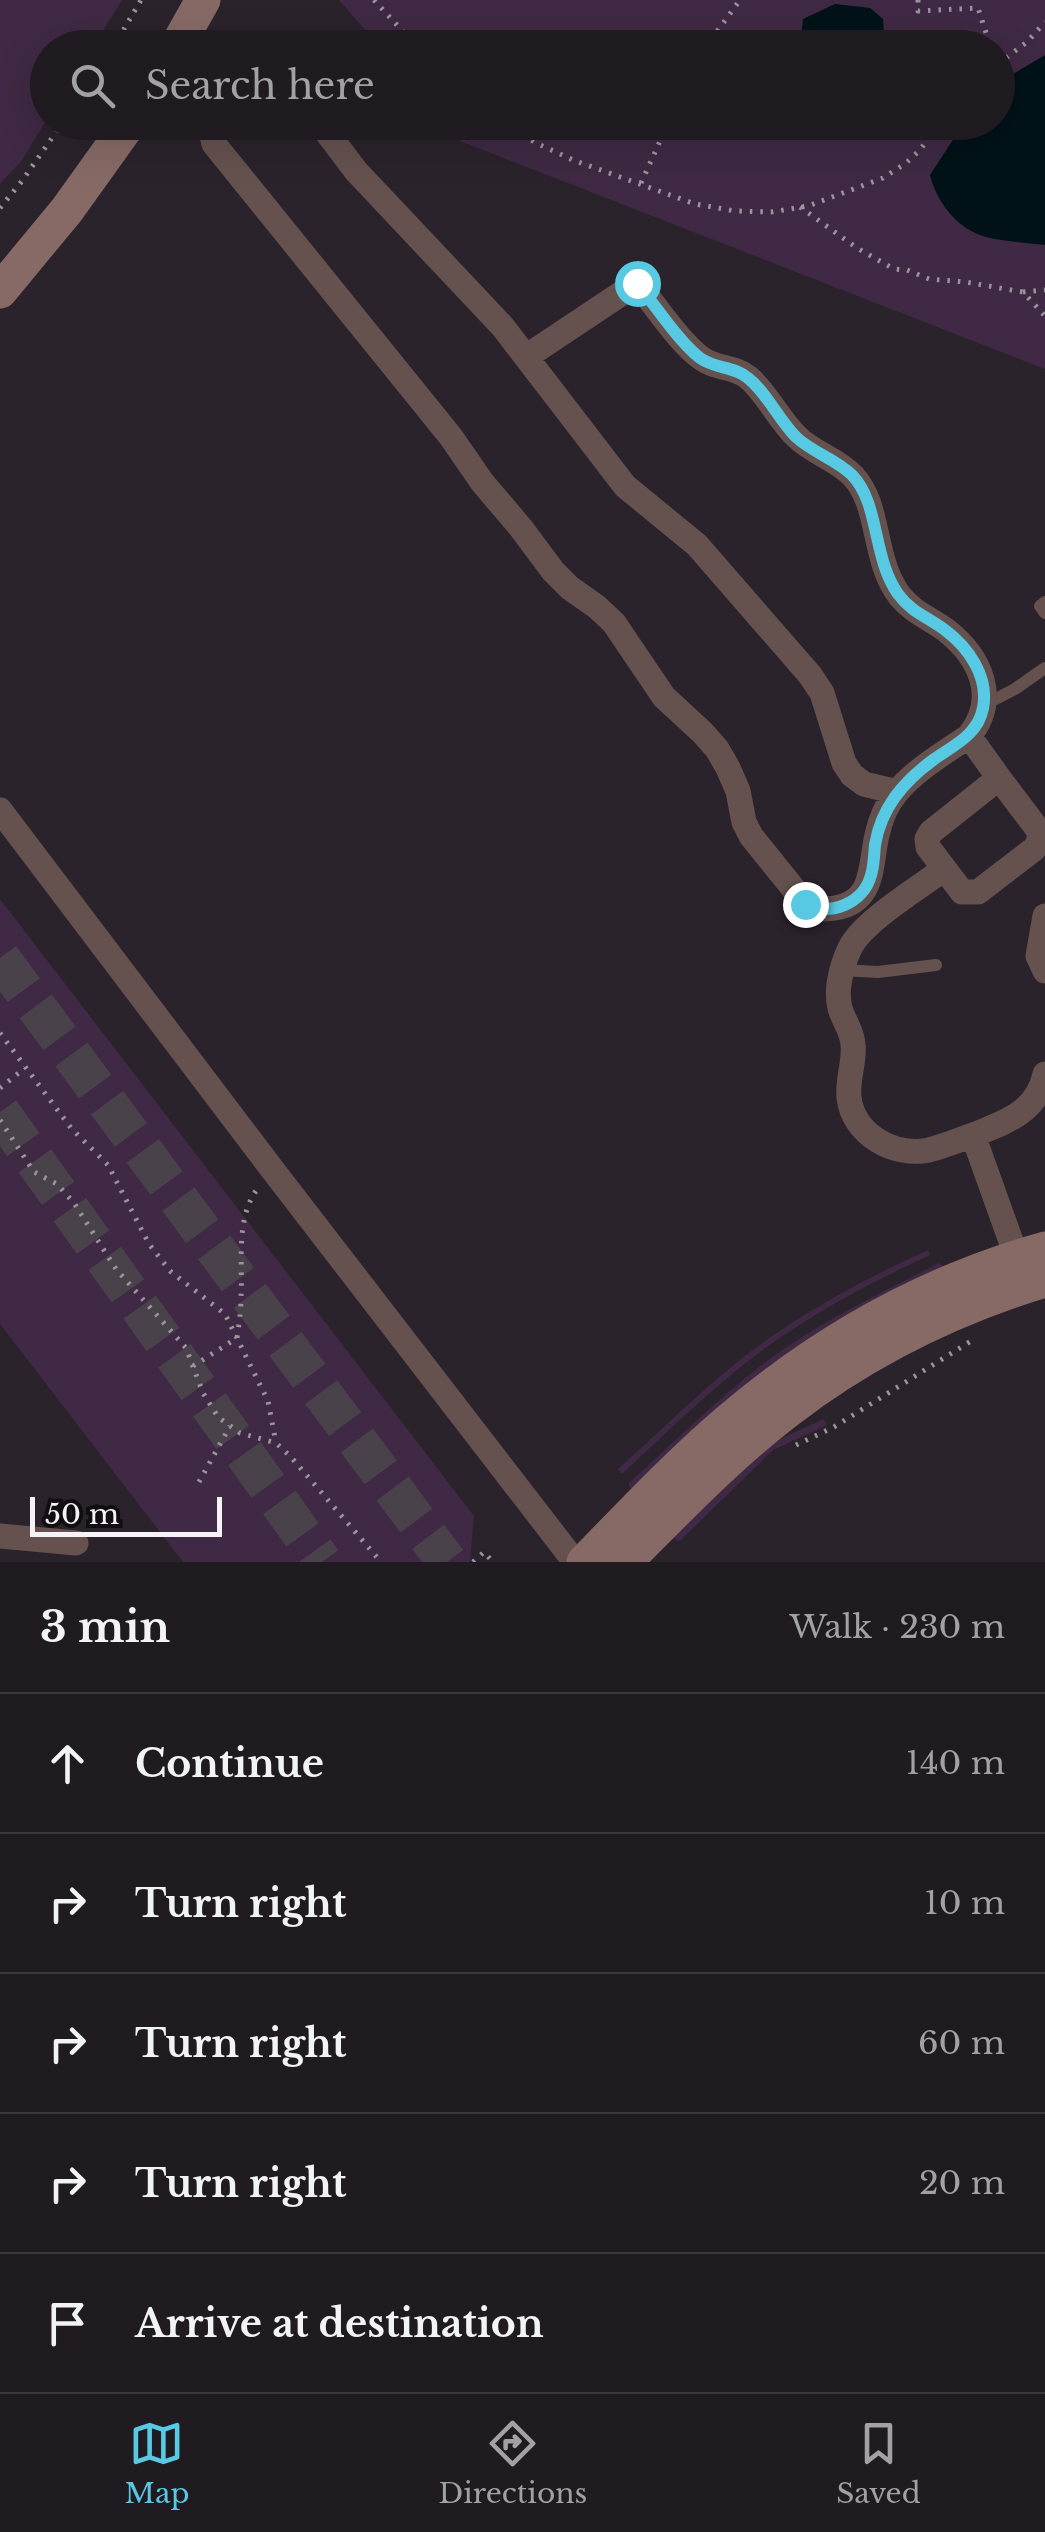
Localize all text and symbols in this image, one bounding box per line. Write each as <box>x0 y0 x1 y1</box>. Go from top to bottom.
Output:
search box <box>30 30 1015 140</box>
icon: search <box>65 58 120 113</box>
text: Search here <box>145 62 375 109</box>
route start <box>615 261 661 307</box>
route end <box>783 882 829 928</box>
scale bar <box>30 1492 222 1536</box>
text: 50 m <box>45 1497 119 1532</box>
text: 3 min <box>40 1601 170 1653</box>
text: Walk · 230 m <box>790 1607 1005 1647</box>
icon: ahead <box>40 1736 95 1791</box>
text: Continue <box>135 1740 324 1787</box>
text: 140 m <box>906 1743 1005 1783</box>
icon: right <box>40 1876 95 1931</box>
text: Turn right <box>135 1880 346 1927</box>
text: 10 m <box>924 1883 1005 1923</box>
icon: right <box>40 2016 95 2071</box>
text: Turn right <box>135 2020 346 2067</box>
text: 60 m <box>918 2023 1005 2063</box>
icon: right <box>40 2156 95 2211</box>
text: Turn right <box>135 2160 346 2207</box>
text: 20 m <box>919 2163 1005 2203</box>
icon: arrive <box>40 2296 95 2351</box>
text: Arrive at destination <box>135 2300 544 2347</box>
tab: Map <box>124 2416 189 2511</box>
tab: Directions <box>438 2416 587 2511</box>
tab: Saved <box>836 2416 921 2511</box>

